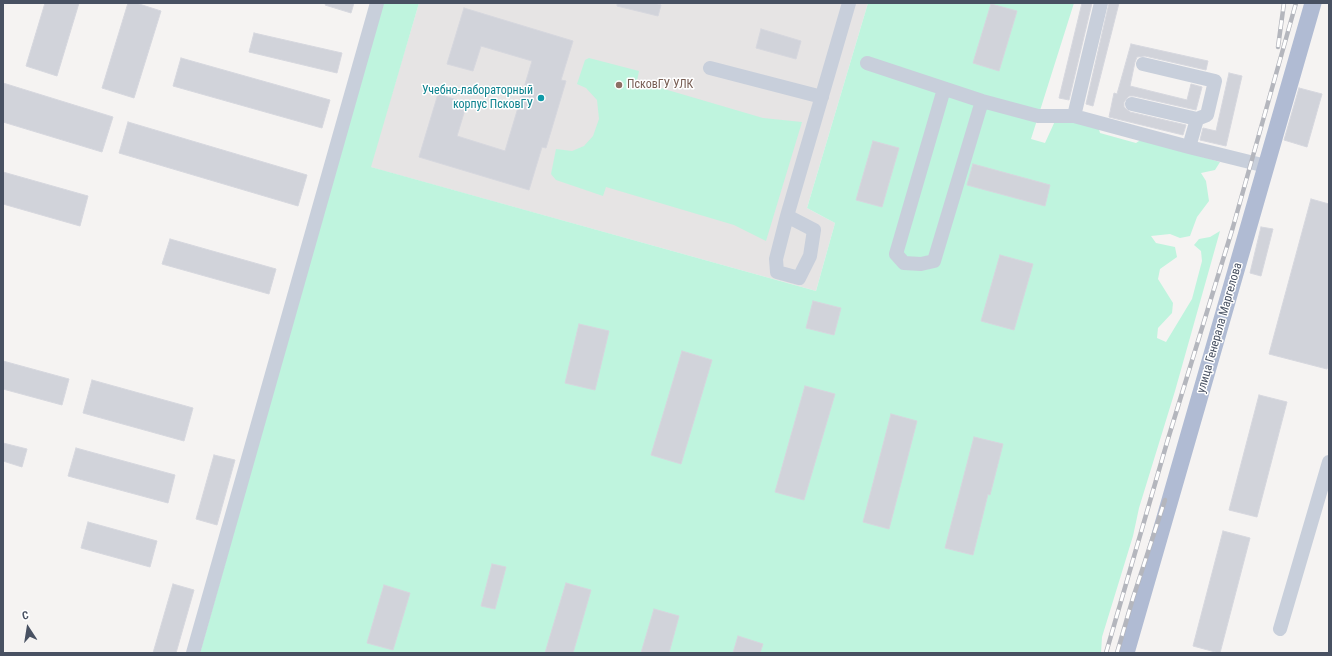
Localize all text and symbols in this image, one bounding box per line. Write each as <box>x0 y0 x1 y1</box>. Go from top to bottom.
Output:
place label: ПсковГУ УЛК <box>627 78 693 92</box>
marker: ПсковГУ УЛК <box>614 80 624 90</box>
place label: Учебно-лабораторный корпус ПсковГУ <box>422 84 533 112</box>
marker: Учебно-лабораторный корпус ПсковГУ <box>536 93 546 103</box>
street label: улица Генерала Маргелова <box>1194 261 1246 395</box>
north arrow <box>8 608 48 648</box>
text: С <box>21 609 30 623</box>

